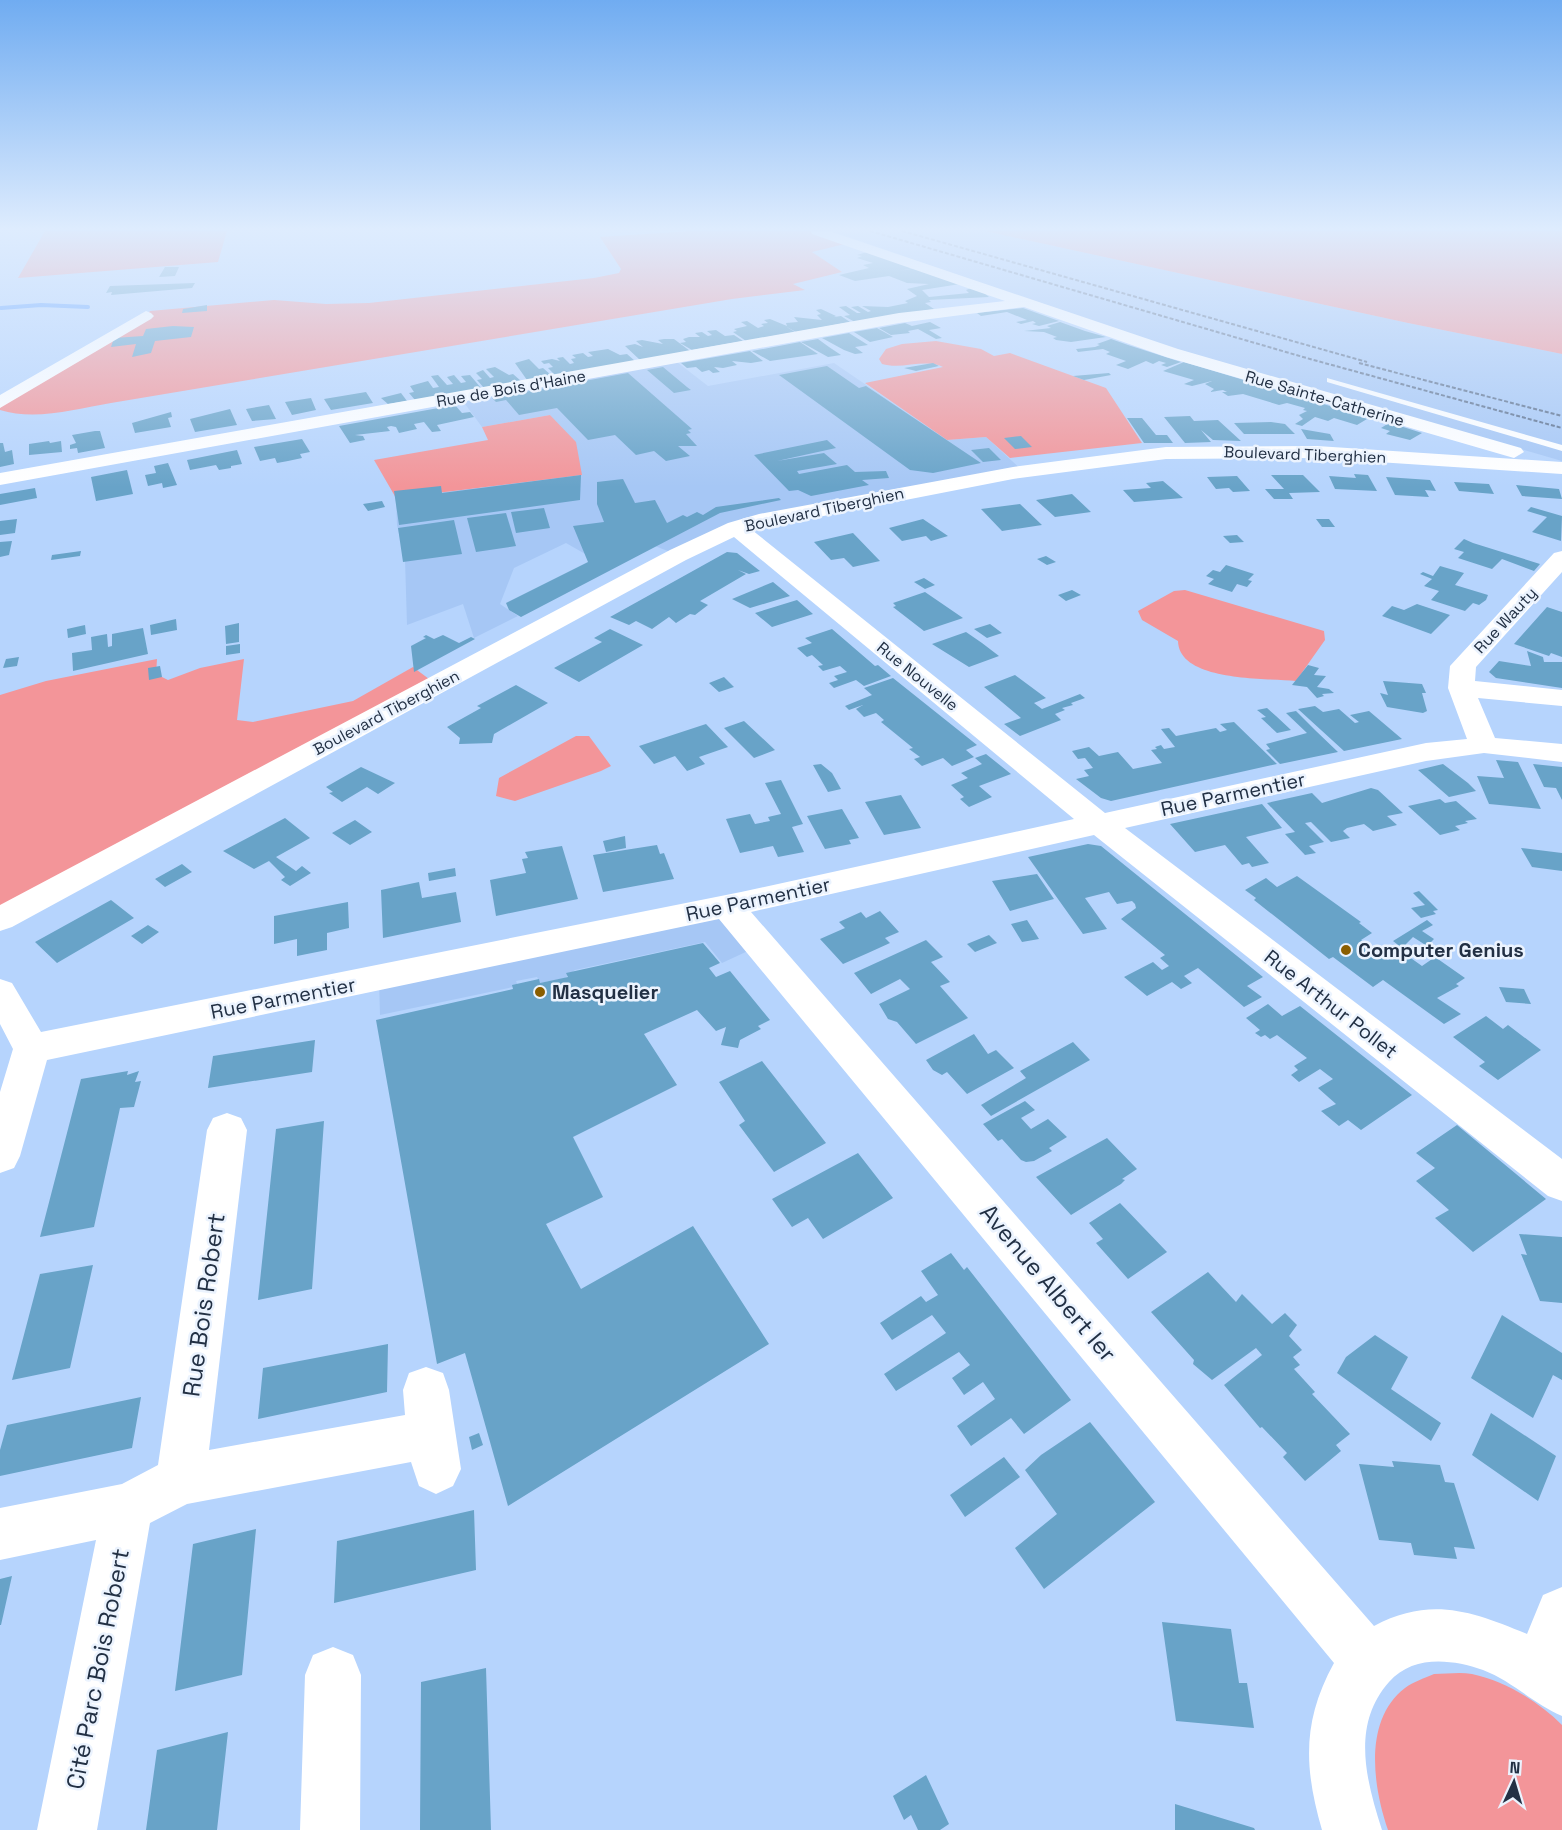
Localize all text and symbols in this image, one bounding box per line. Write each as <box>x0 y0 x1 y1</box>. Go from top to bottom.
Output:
street label: Rue de Bois d'Haine <box>435 365 588 412</box>
street label: Rue Sainte-Catherine <box>1243 366 1407 431</box>
street label: Boulevard Tiberghien <box>1223 441 1387 468</box>
street label: Boulevard Tiberghien <box>742 482 906 537</box>
street label: Rue Wauty <box>1469 583 1541 658</box>
street label: Rue Nouvelle <box>873 637 963 716</box>
street label: Boulevard Tiberghien <box>310 665 463 760</box>
street label: Rue Parmentier <box>1158 766 1308 822</box>
street label: Rue Parmentier <box>683 871 833 927</box>
place label: Computer Genius <box>1358 937 1524 963</box>
marker: Computer Genius <box>1339 943 1353 957</box>
street label: Rue Arthur Pollet <box>1259 944 1403 1064</box>
street label: Rue Parmentier <box>208 971 358 1025</box>
place label: Masquelier <box>552 979 658 1005</box>
marker: Masquelier <box>533 985 547 999</box>
street label: Avenue Albert Ier <box>973 1197 1123 1368</box>
street label: Rue Bois Robert <box>175 1211 232 1399</box>
street label: Cité Parc Bois Robert <box>59 1546 136 1792</box>
north arrow <box>1484 1752 1544 1812</box>
text: N <box>1509 1757 1521 1778</box>

